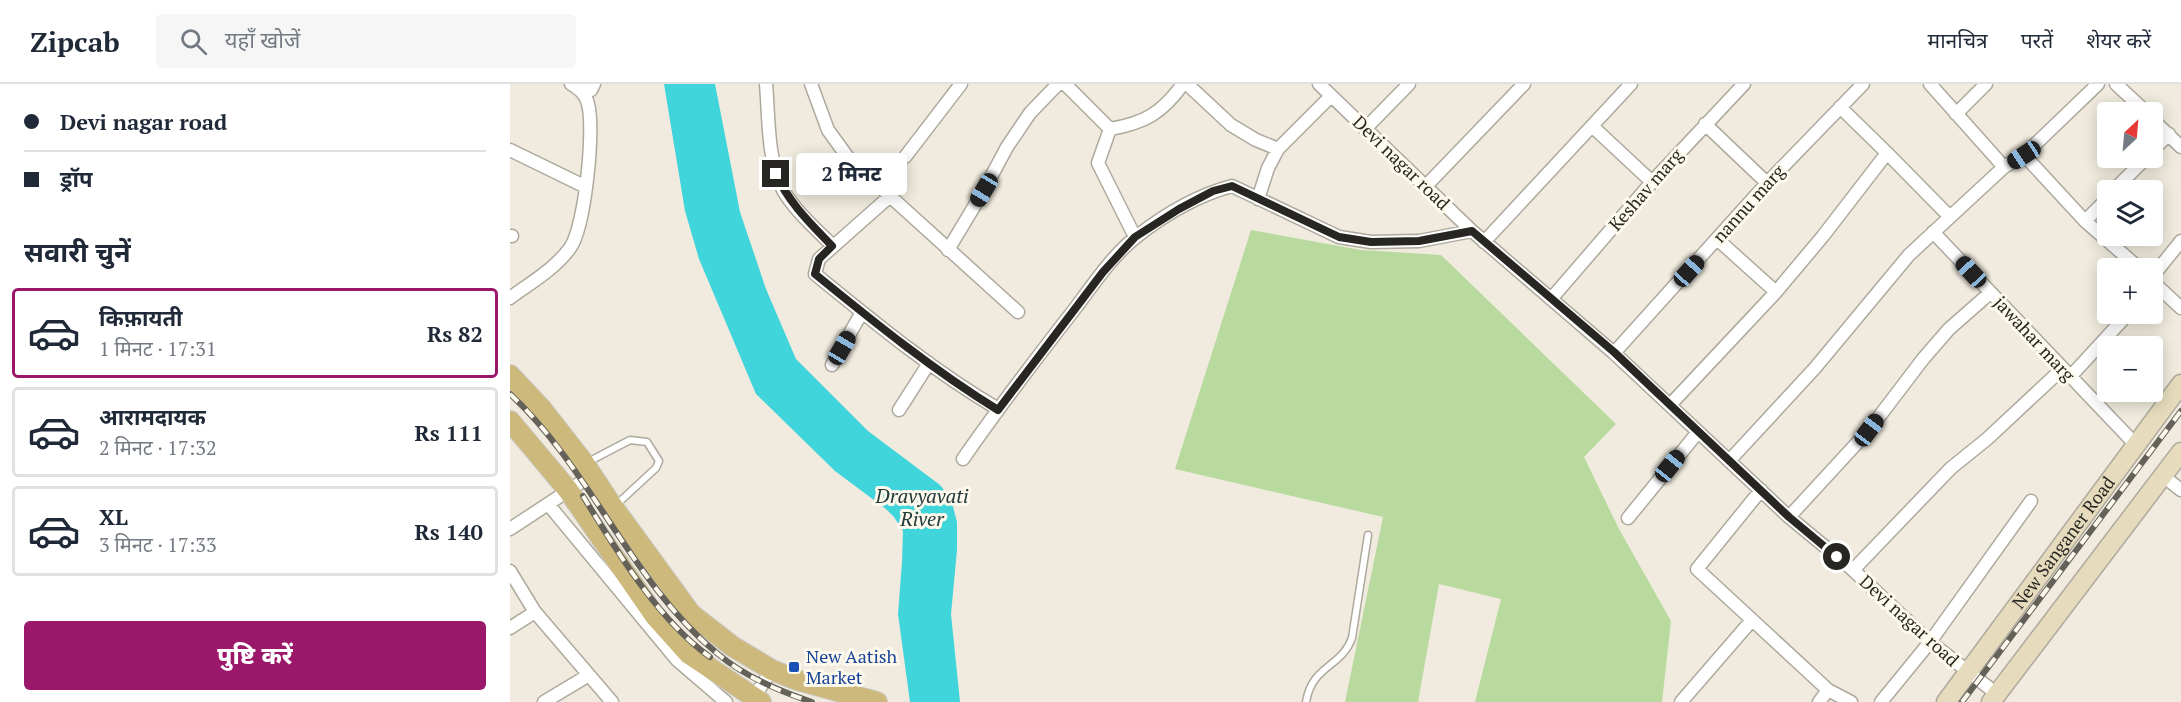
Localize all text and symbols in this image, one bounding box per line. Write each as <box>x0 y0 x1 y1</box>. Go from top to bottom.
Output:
search box <box>156 14 576 68</box>
text: Zipcab <box>30 23 120 60</box>
icon: search <box>177 25 210 58</box>
text: यहाँ खोजें <box>225 25 300 54</box>
text: मानचित्र <box>1928 26 1988 54</box>
text: परतें <box>2021 26 2053 54</box>
text: शेयर करें <box>2086 26 2151 54</box>
north arrow <box>2097 102 2163 168</box>
map controls <box>2097 102 2163 402</box>
text: Devi nagar road <box>60 107 227 136</box>
street label: Devi nagar road <box>1348 110 1455 215</box>
car <box>2004 138 2044 172</box>
street label: Keshav marg <box>1603 143 1688 236</box>
callout: 2 मिनट <box>797 153 908 195</box>
street label: nannu marg <box>1707 159 1790 247</box>
route end <box>762 160 789 187</box>
text: 2 मिनट <box>822 160 881 187</box>
text: ड्रॉप <box>60 164 93 193</box>
car <box>967 170 1001 210</box>
button: layers <box>2097 180 2163 246</box>
text: सवारी चुनें <box>24 234 131 270</box>
car <box>1670 252 1708 290</box>
car <box>1952 253 1990 291</box>
button: + <box>2097 258 2163 324</box>
street label: jawahar marg <box>1989 290 2081 387</box>
text: किफ़ायती <box>99 303 183 332</box>
icon: car <box>27 306 81 360</box>
text: Rs 82 <box>427 319 483 348</box>
car <box>825 328 859 368</box>
text: 1 मिनट · 17:31 <box>99 335 217 362</box>
button: − <box>2097 336 2163 402</box>
text: आरामदायक <box>99 402 206 431</box>
icon: car <box>27 405 81 459</box>
car <box>1851 410 1887 450</box>
text: Rs 111 <box>414 418 483 447</box>
text: 2 मिनट · 17:32 <box>99 434 217 461</box>
car <box>1652 446 1688 486</box>
street label: New Sanganer Road <box>2006 471 2120 613</box>
water label: Dravyavati River <box>874 482 969 532</box>
text: XL <box>99 502 128 531</box>
icon: car <box>27 504 81 558</box>
text: Rs 140 <box>414 517 483 546</box>
text: 3 मिनट · 17:33 <box>99 531 217 558</box>
route start <box>1823 543 1850 570</box>
street label: Devi nagar road <box>1855 569 1965 671</box>
button: पुष्टि करें <box>24 621 486 690</box>
place label: New Aatish Market <box>806 644 898 689</box>
marker: New Aatish Market <box>787 660 801 674</box>

